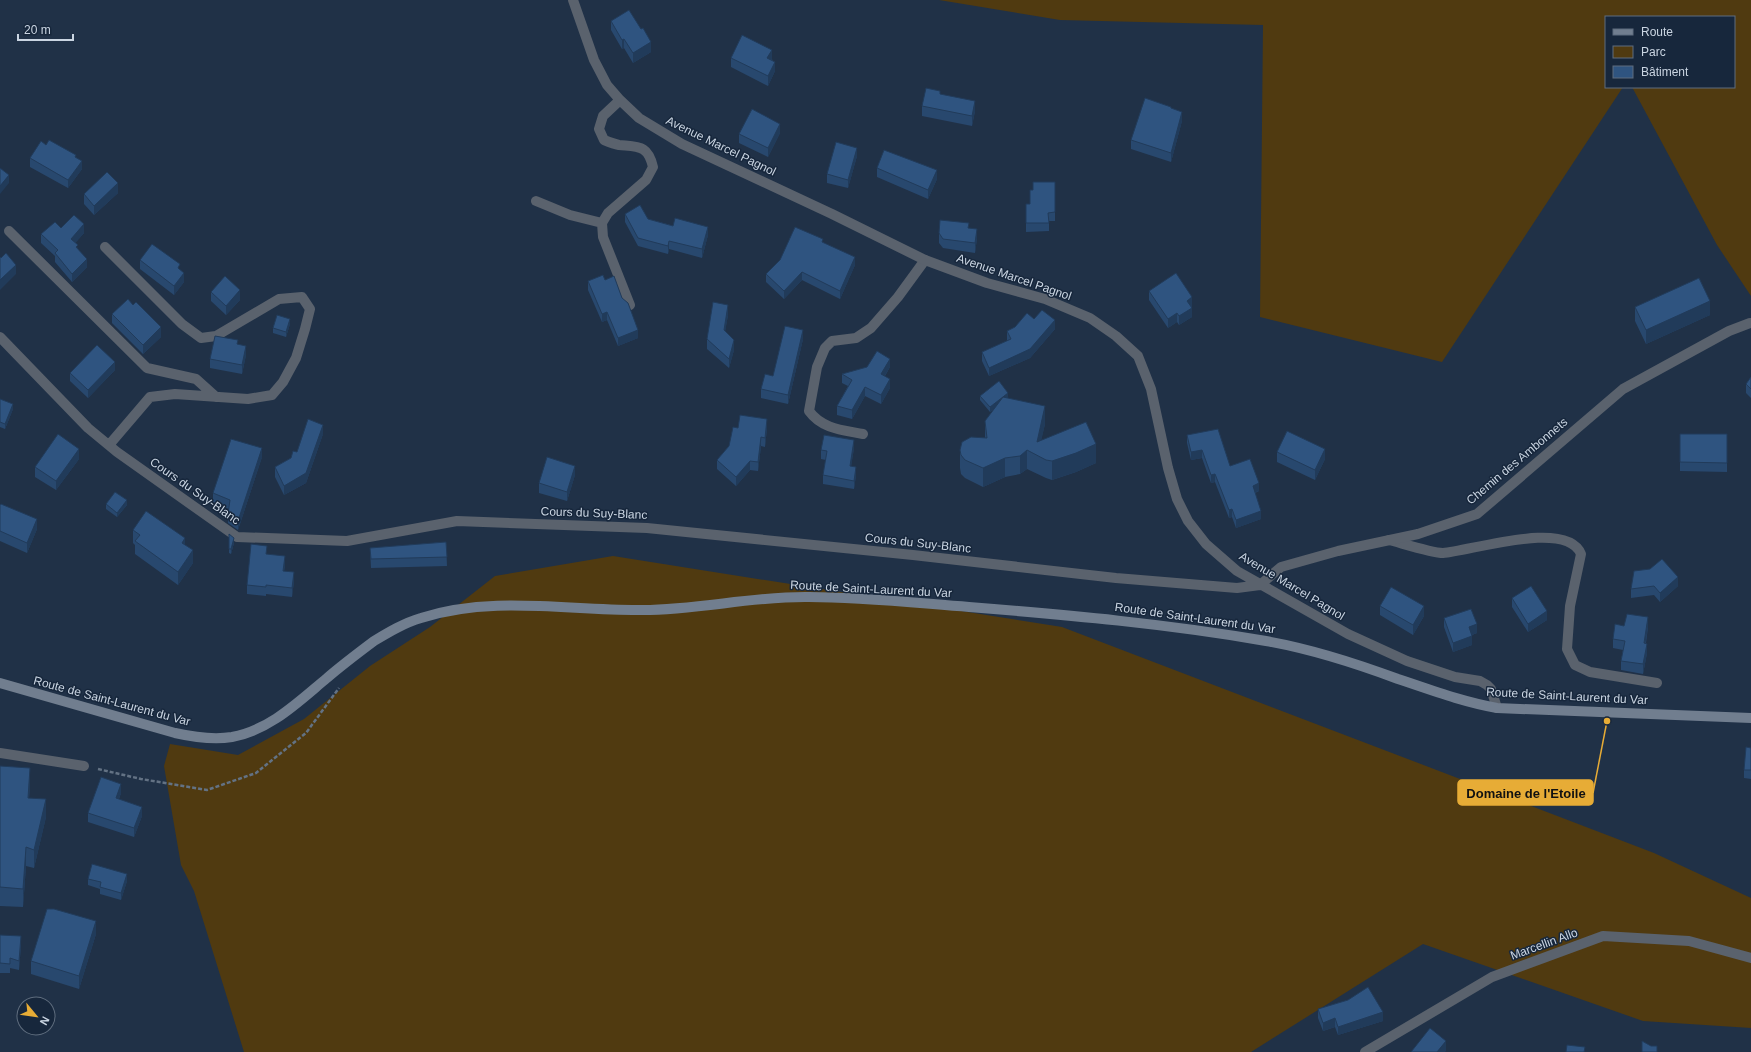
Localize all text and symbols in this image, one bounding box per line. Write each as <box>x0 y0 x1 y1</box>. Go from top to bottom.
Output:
scale bar <box>18 16 73 42</box>
legend <box>1605 16 1735 88</box>
text: 20 m <box>24 23 51 37</box>
text: Route <box>1641 25 1673 39</box>
text: Parc <box>1641 45 1666 59</box>
text: Bâtiment <box>1641 65 1689 79</box>
street label: Avenue Marcel Pagnol <box>664 113 778 179</box>
street label: Avenue Marcel Pagnol <box>955 251 1073 303</box>
street label: Chemin des Ambonnets <box>1464 415 1570 507</box>
street label: Cours du Suy-Blanc <box>147 455 243 527</box>
street label: Cours du Suy-Blanc <box>540 504 648 522</box>
street label: Cours du Suy-Blanc <box>864 530 972 556</box>
street label: Avenue Marcel Pagnol <box>1237 549 1347 623</box>
street label: Route de Saint-Laurent du Var <box>790 578 952 600</box>
street label: Route de Saint-Laurent du Var <box>1114 600 1276 636</box>
street label: Route de Saint-Laurent du Var <box>32 673 192 729</box>
street label: Route de Saint-Laurent du Var <box>1486 685 1648 707</box>
callout: Domaine de l'Etoile <box>1458 780 1593 805</box>
text: Domaine de l'Etoile <box>1466 786 1586 801</box>
street label: Marcellin Allo <box>1508 925 1580 963</box>
north arrow <box>16 996 56 1036</box>
text: N <box>38 1014 52 1027</box>

